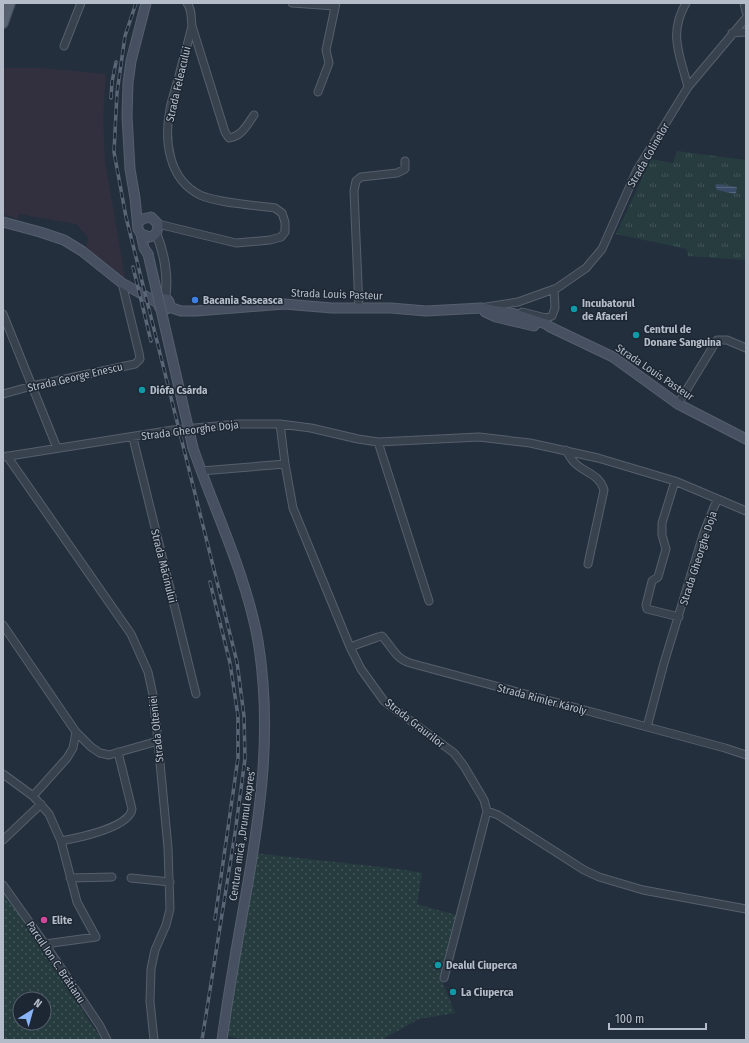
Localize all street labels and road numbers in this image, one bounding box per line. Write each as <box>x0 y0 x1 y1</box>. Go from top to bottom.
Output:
street label: Strada Feleacului <box>163 45 194 123</box>
street label: Strada Colinelor <box>625 121 672 190</box>
street label: Strada Louis Pasteur <box>291 286 383 303</box>
street label: Strada Louis Pasteur <box>613 341 696 404</box>
street label: Strada George Enescu <box>26 360 124 395</box>
street label: Strada Gheorghe Doja <box>141 418 240 443</box>
street label: Strada Gheorghe Doja <box>677 509 720 607</box>
street label: Strada Măcinului <box>148 528 179 605</box>
street label: Strada Rimler Károly <box>496 681 588 718</box>
street label: Strada Olteniei <box>146 695 166 763</box>
street label: Strada Graurilor <box>382 696 447 751</box>
street label: Centura mică „Drumul expres” <box>227 766 258 902</box>
street label: Parcul Ion C. Brătianu <box>23 919 88 1006</box>

